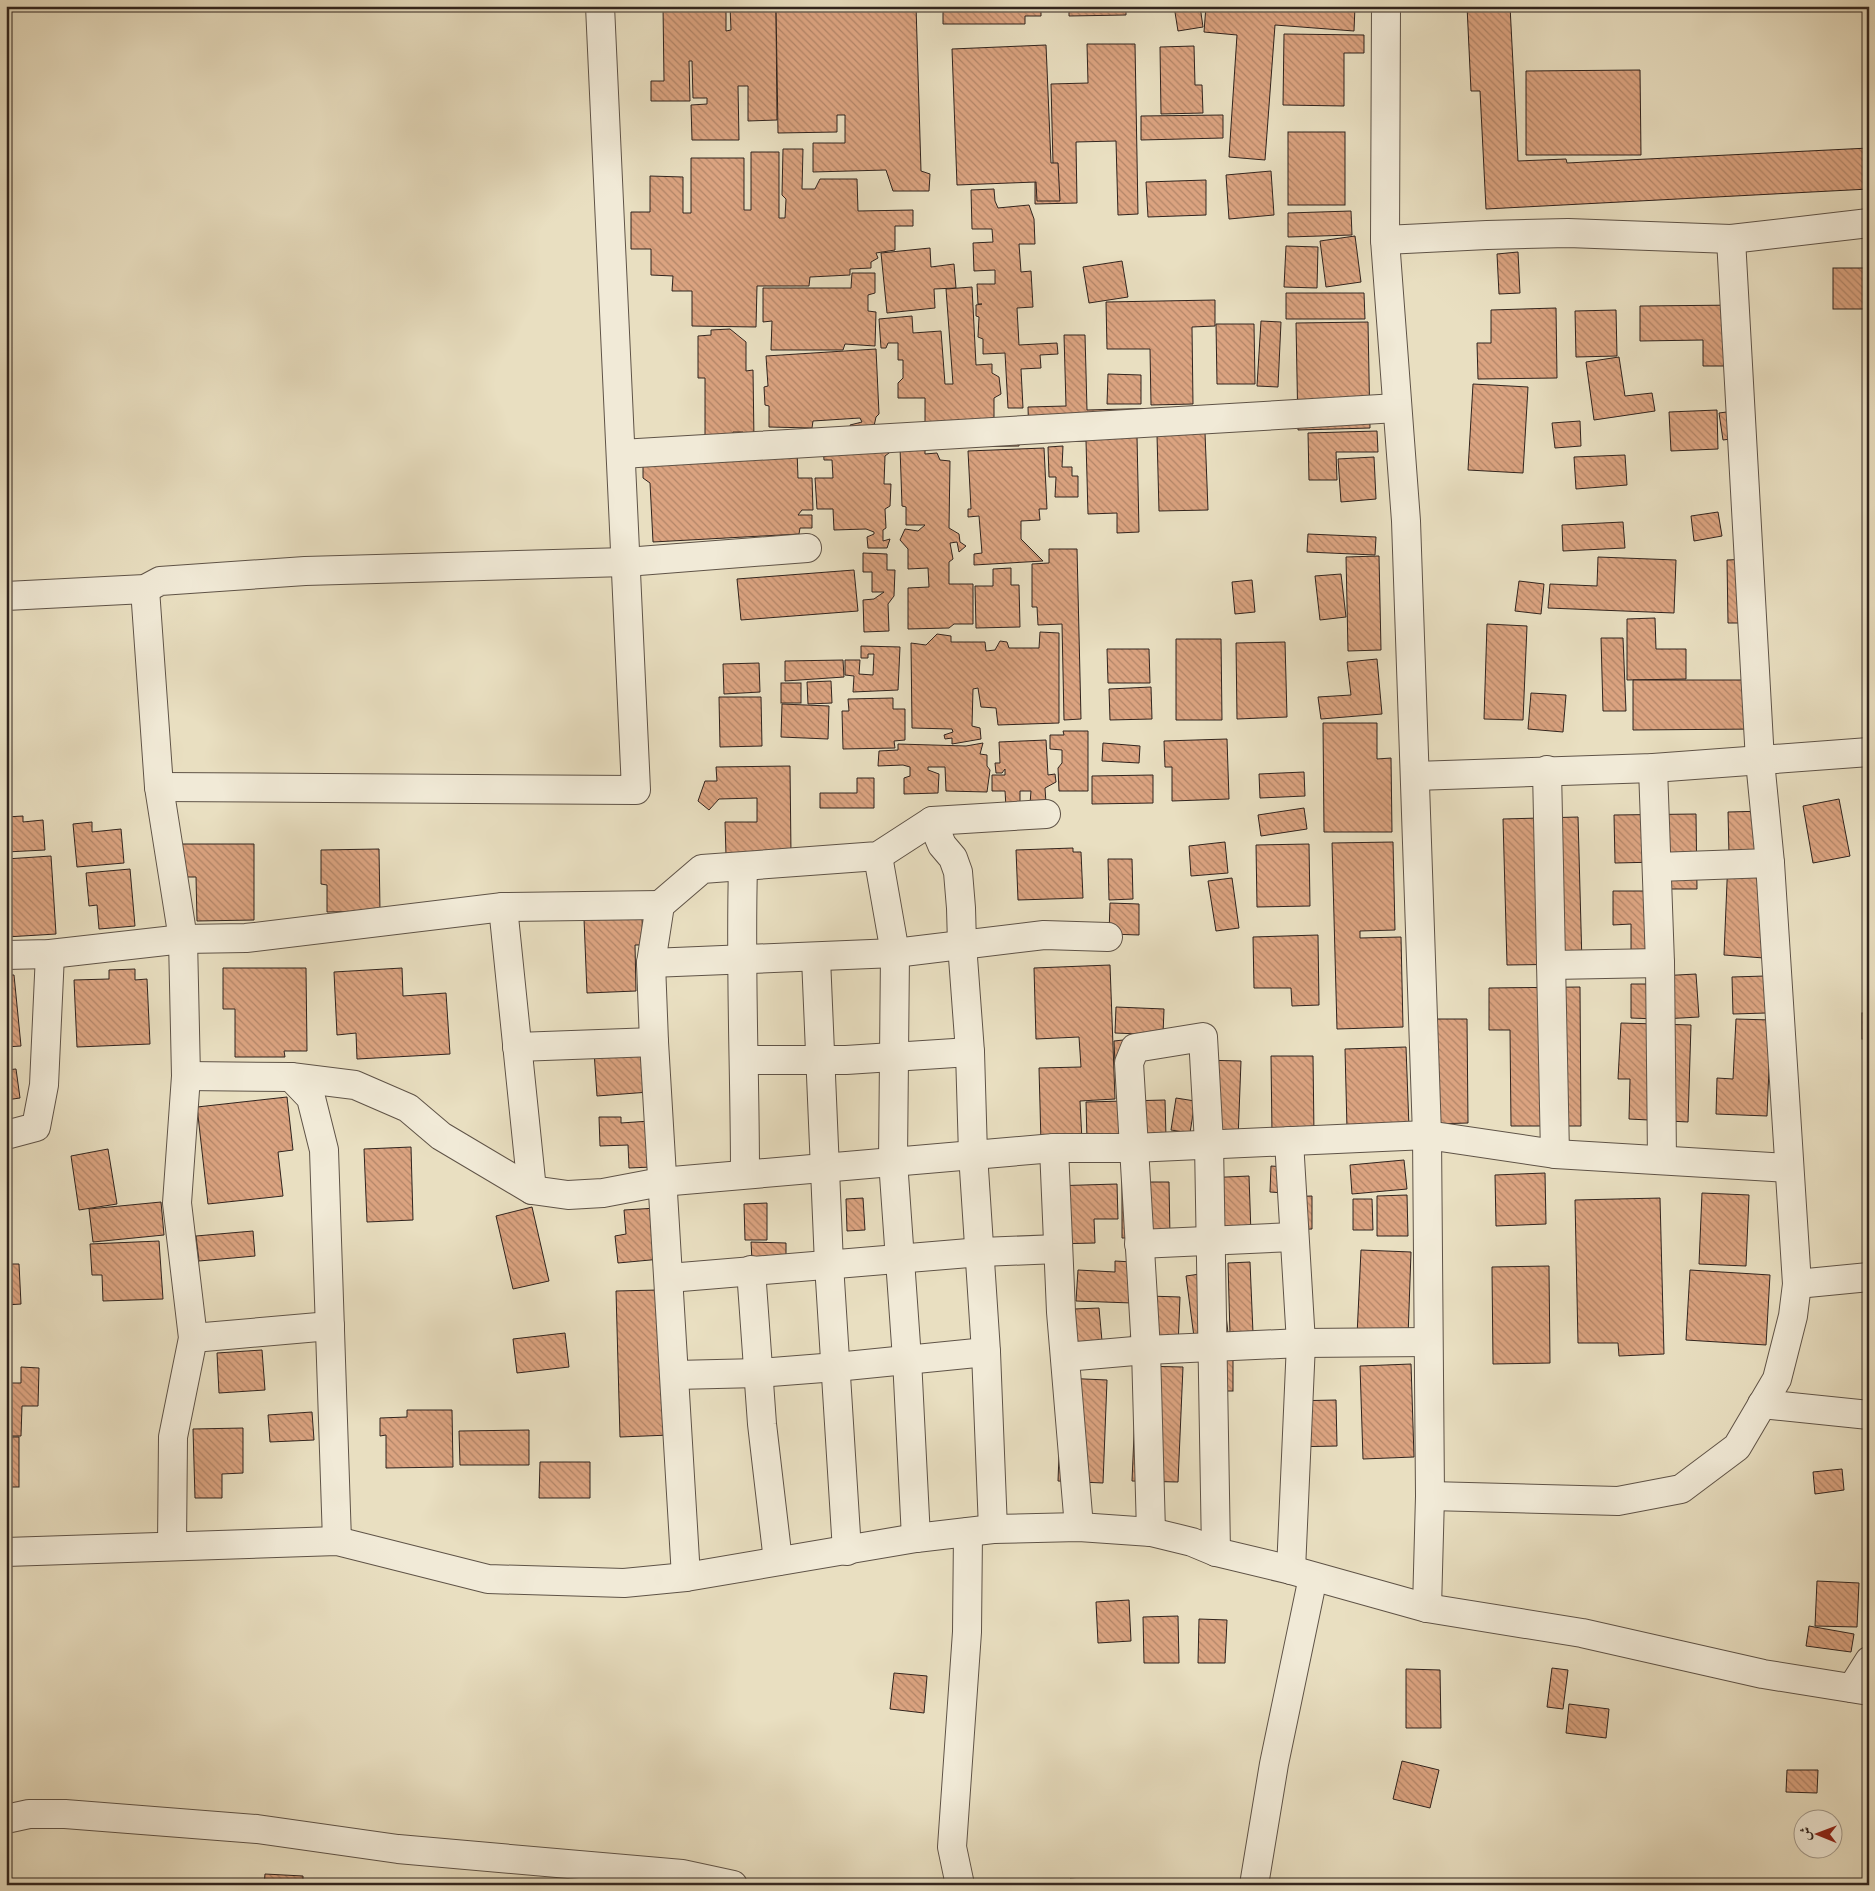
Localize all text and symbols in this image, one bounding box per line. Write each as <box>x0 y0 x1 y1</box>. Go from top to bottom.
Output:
north arrow <box>1792 1808 1842 1858</box>
text: ش <box>1797 1827 1814 1841</box>

